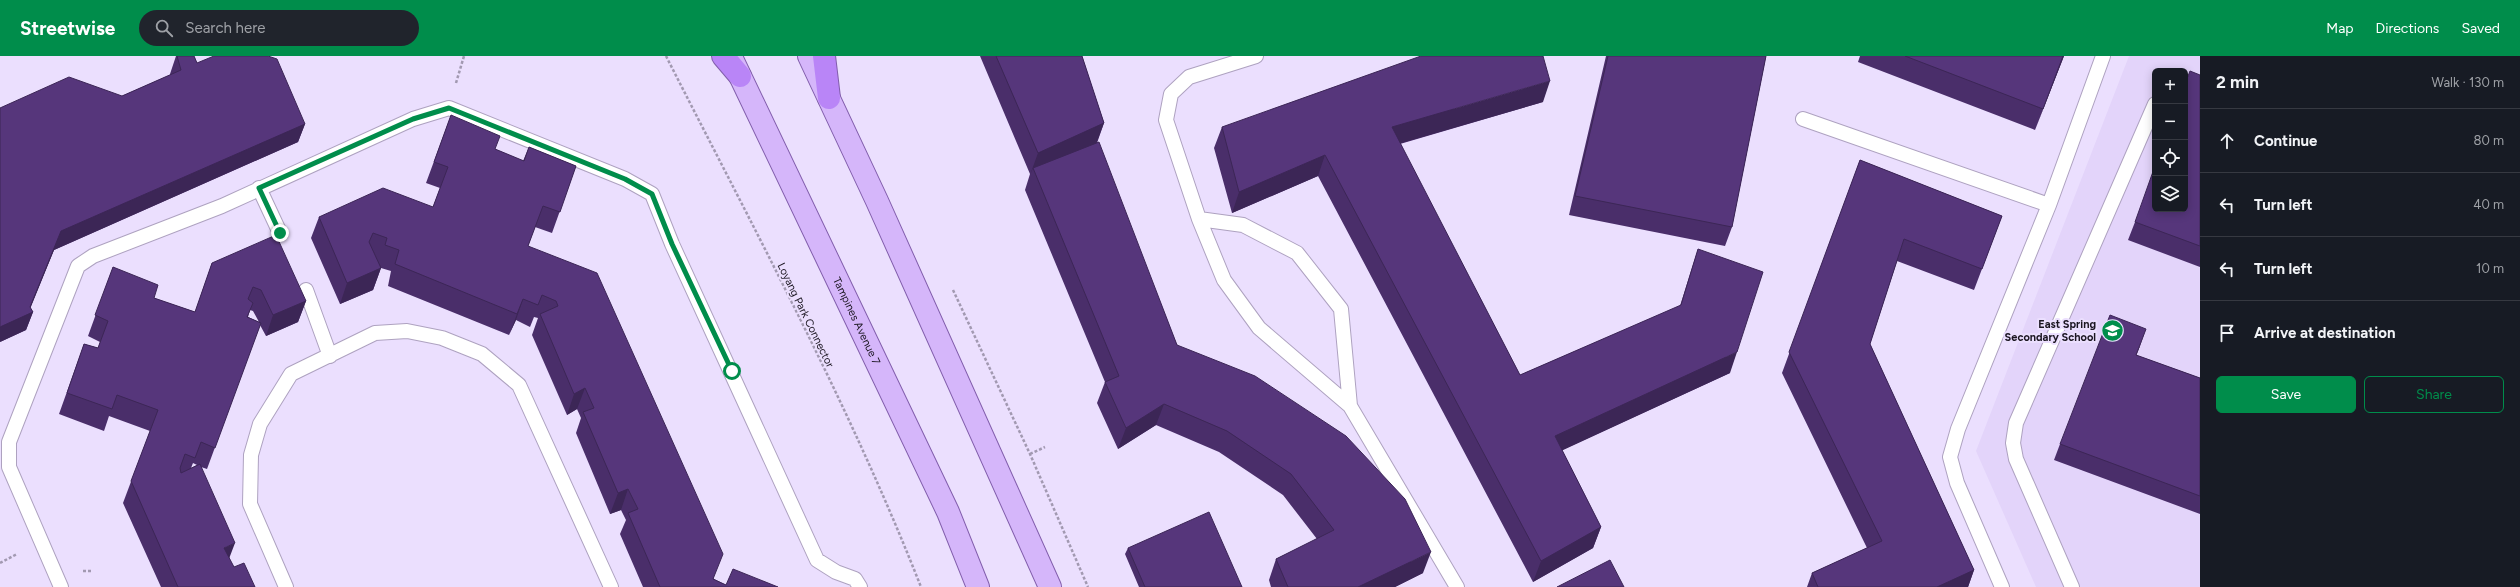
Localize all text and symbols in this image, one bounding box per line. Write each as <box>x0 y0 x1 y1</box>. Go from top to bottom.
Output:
search box <box>139 10 419 46</box>
text: Streetwise <box>20 17 115 40</box>
icon: search <box>153 17 175 39</box>
text: Search here <box>185 19 265 37</box>
text: Map <box>2326 20 2354 37</box>
text: Directions <box>2376 20 2439 37</box>
text: Saved <box>2461 20 2500 37</box>
map controls <box>2152 68 2188 212</box>
button: + <box>2152 68 2188 104</box>
text: 2 min <box>2216 72 2259 92</box>
text: Walk · 130 m <box>2431 75 2504 90</box>
button: − <box>2152 104 2188 140</box>
icon: ahead <box>2216 130 2238 152</box>
text: Continue <box>2254 132 2317 150</box>
text: 80 m <box>2473 133 2504 148</box>
button: locate <box>2152 140 2188 176</box>
button: layers <box>2152 176 2188 212</box>
icon: left <box>2216 194 2238 216</box>
text: Turn left <box>2254 196 2312 214</box>
text: 40 m <box>2473 197 2504 212</box>
route end <box>271 224 289 242</box>
icon: left <box>2216 258 2238 280</box>
text: Turn left <box>2254 260 2312 278</box>
street label: Loyang Park Connector <box>775 261 837 370</box>
text: 10 m <box>2476 261 2504 276</box>
street label: Tampines Avenue 7 <box>830 275 883 367</box>
school or university icon: East Spring Secondary School <box>2099 317 2125 343</box>
place label: East Spring Secondary School <box>2005 318 2096 344</box>
icon: arrive <box>2216 322 2238 344</box>
text: Arrive at destination <box>2254 324 2395 342</box>
route start <box>723 362 741 380</box>
button: Save <box>2216 376 2356 413</box>
button: Share <box>2364 376 2504 413</box>

